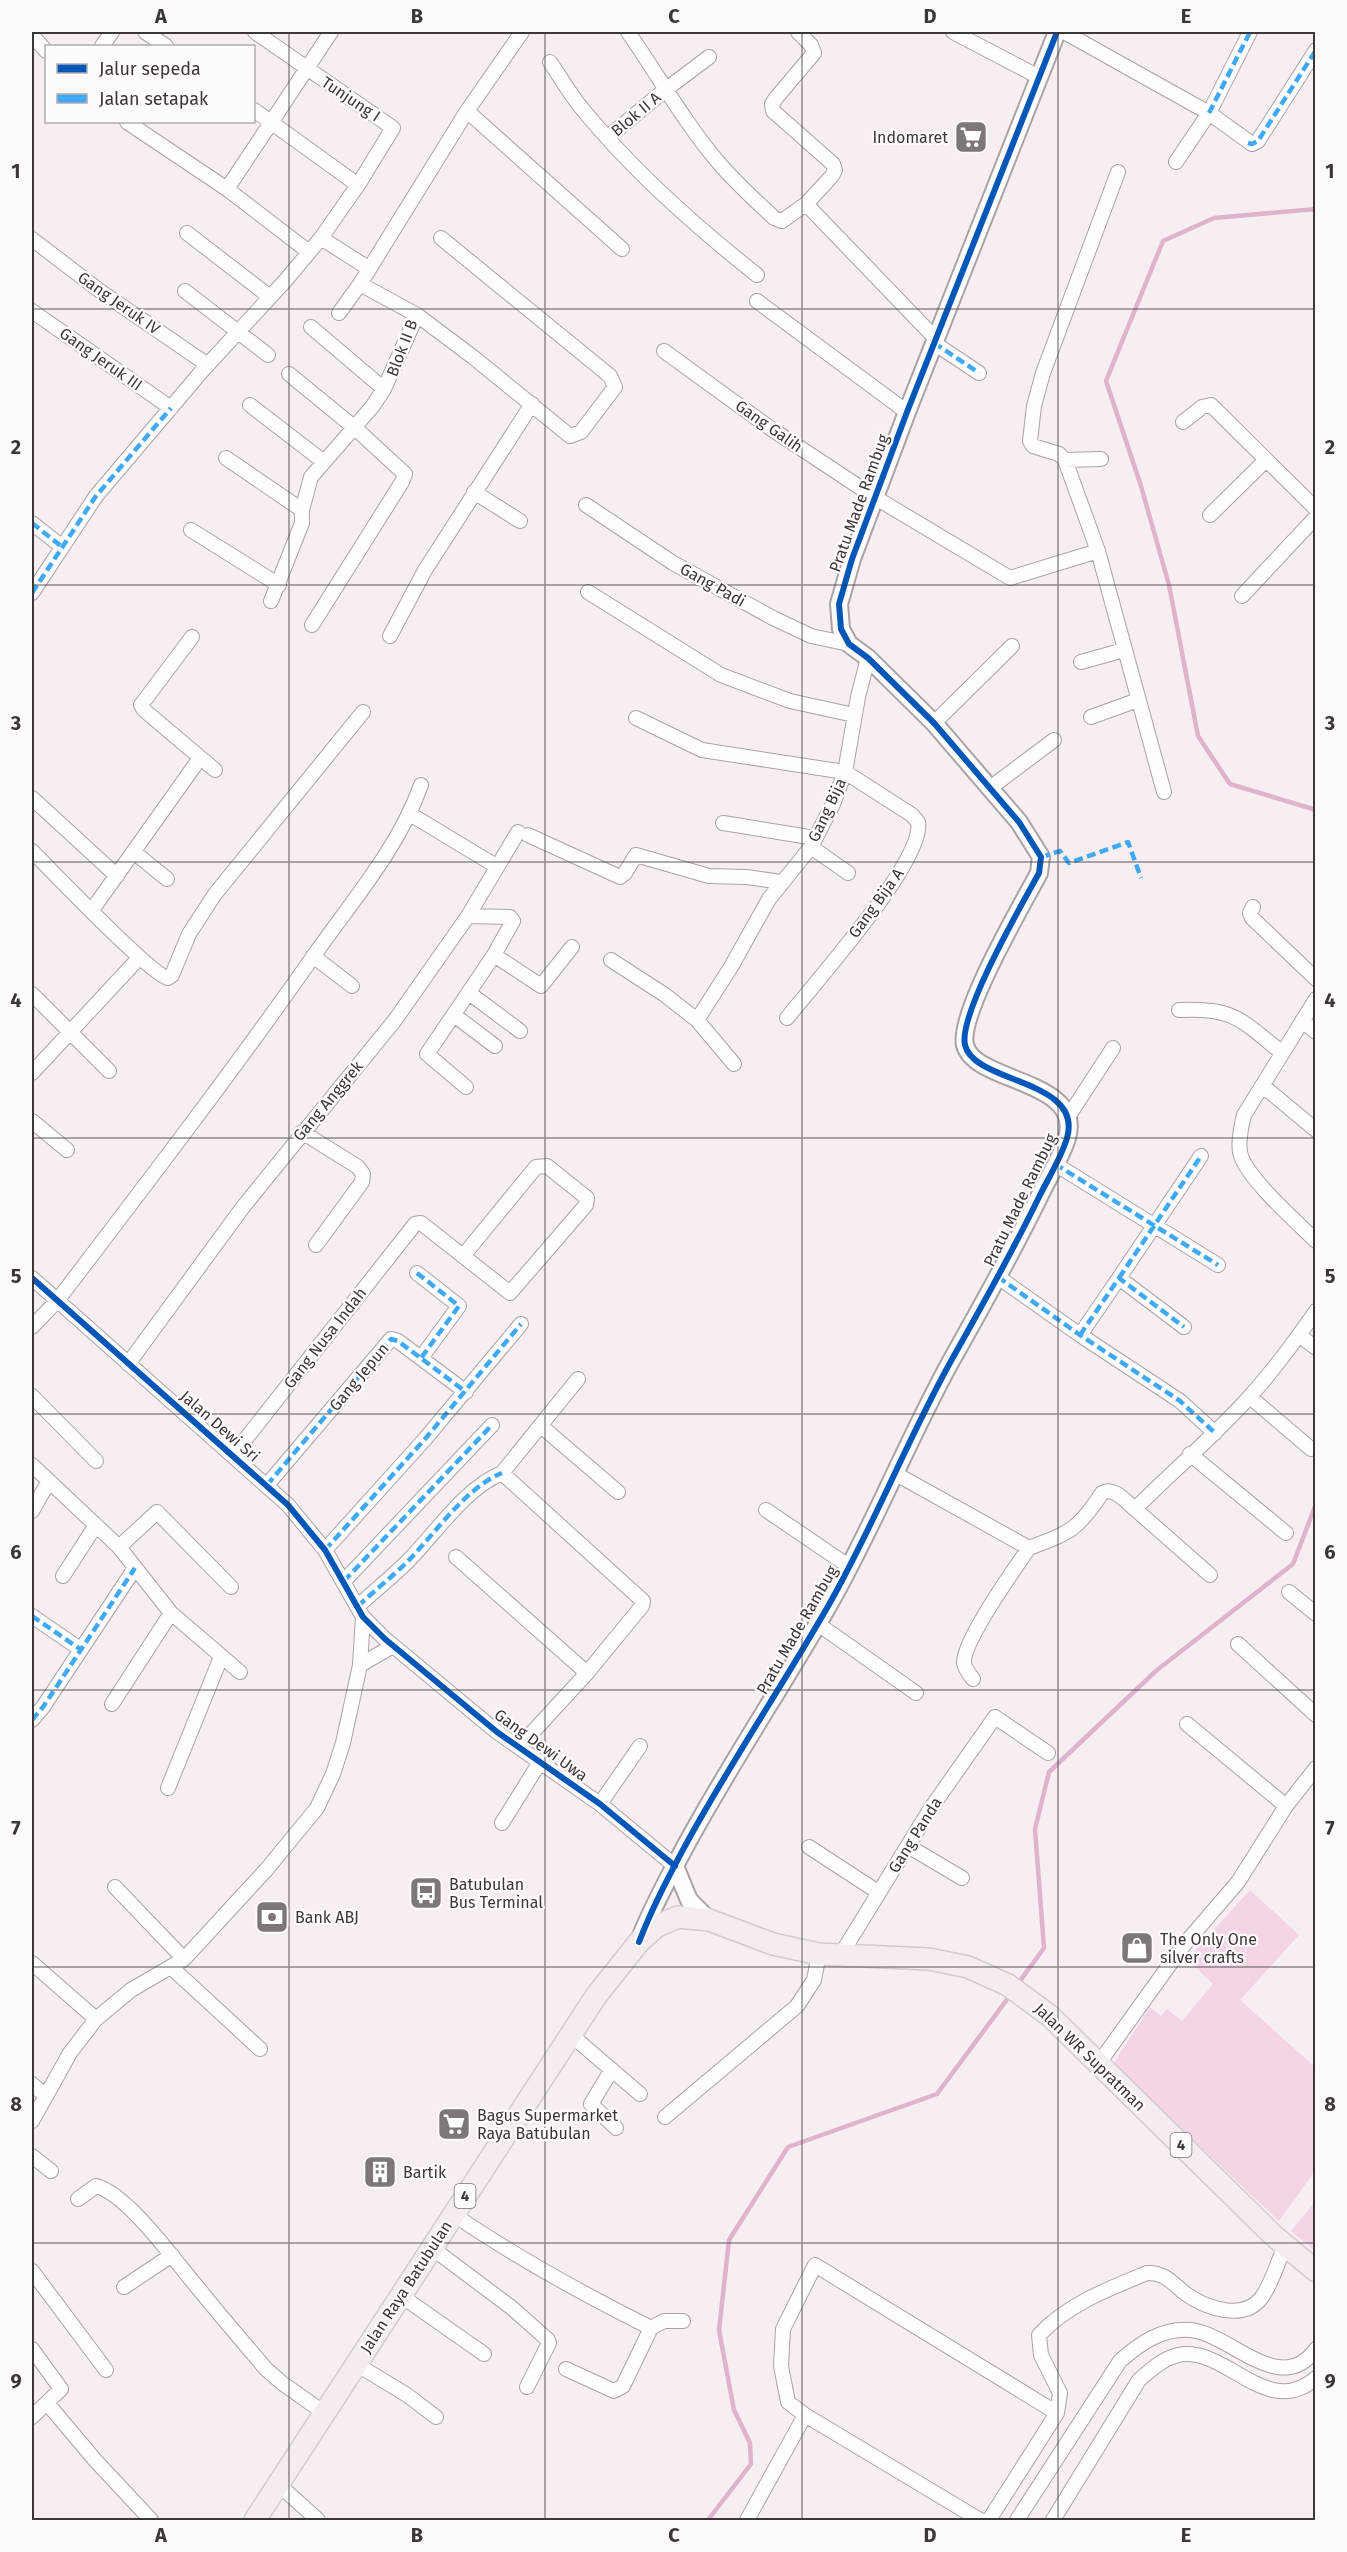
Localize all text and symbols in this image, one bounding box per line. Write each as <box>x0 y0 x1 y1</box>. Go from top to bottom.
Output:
text: A <box>154 4 168 28</box>
text: B <box>411 4 423 28</box>
text: C <box>668 4 680 28</box>
text: D <box>923 4 937 28</box>
text: E <box>1181 4 1191 28</box>
legend <box>45 45 255 123</box>
text: Jalur sepeda <box>99 58 201 80</box>
street label: Tunjung I <box>318 72 384 126</box>
street label: Blok II A <box>607 87 665 140</box>
text: Jalan setapak <box>99 88 209 110</box>
supermarket icon: Indomaret <box>953 119 989 155</box>
place label: Indomaret <box>872 128 948 147</box>
text: 1 <box>11 159 21 183</box>
text: 1 <box>1325 159 1335 183</box>
street label: Gang Jeruk IV <box>74 268 164 338</box>
street label: Blok II B <box>382 317 422 379</box>
street label: Gang Jeruk III <box>56 324 146 394</box>
street label: Gang Galih <box>732 396 806 456</box>
street label: Pratu Made Rambug <box>825 431 893 575</box>
text: 2 <box>11 435 21 459</box>
text: 2 <box>1325 435 1335 459</box>
street label: Gang Padi <box>677 559 749 611</box>
text: 3 <box>10 711 21 735</box>
text: 3 <box>1324 711 1335 735</box>
street label: Gang Bija <box>804 775 850 845</box>
street label: Gang Bija A <box>844 864 908 942</box>
text: 4 <box>10 988 22 1012</box>
text: 4 <box>1324 988 1336 1012</box>
street label: Gang Anggrek <box>289 1057 367 1145</box>
street label: Pratu Made Rambug <box>980 1130 1061 1270</box>
text: 5 <box>11 1264 22 1288</box>
text: 5 <box>1325 1264 1336 1288</box>
street label: Gang Nusa Indah <box>280 1284 370 1392</box>
street label: Gang Jepun <box>325 1339 393 1415</box>
street label: Jalan Dewi Sri <box>176 1386 264 1466</box>
text: 6 <box>10 1540 22 1564</box>
text: 6 <box>1324 1540 1336 1564</box>
street label: Pratu Made Rambug <box>752 1562 842 1698</box>
street label: Gang Dewi Uwa <box>491 1705 591 1785</box>
street label: Gang Panda <box>884 1794 946 1876</box>
text: 7 <box>11 1816 21 1840</box>
text: 7 <box>1325 1816 1335 1840</box>
bus stop icon: Batubulan Bus Terminal <box>408 1875 444 1911</box>
place label: Batubulan Bus Terminal <box>449 1875 543 1912</box>
bank icon: Bank ABJ <box>254 1899 290 1935</box>
place label: Bank ABJ <box>295 1908 359 1927</box>
shop icon: The Only One silver crafts <box>1119 1930 1155 1966</box>
place label: The Only One silver crafts <box>1160 1930 1257 1967</box>
street label: Jalan WR Supratman <box>1031 1999 1149 2115</box>
text: 8 <box>10 2092 22 2116</box>
text: 8 <box>1324 2092 1336 2116</box>
supermarket icon: Bagus Supermarket Raya Batubulan <box>436 2106 472 2142</box>
place label: Bagus Supermarket Raya Batubulan <box>477 2106 618 2143</box>
road number: 4 <box>1170 2133 1192 2157</box>
building icon: Bartik <box>362 2154 398 2190</box>
place label: Bartik <box>403 2163 447 2182</box>
road number: 4 <box>454 2184 476 2208</box>
street label: Jalan Raya Batubulan <box>356 2217 456 2357</box>
text: 9 <box>10 2369 22 2393</box>
text: 9 <box>1324 2369 1336 2393</box>
text: A <box>154 2523 168 2547</box>
text: B <box>411 2523 423 2547</box>
text: C <box>668 2523 680 2547</box>
text: D <box>923 2523 937 2547</box>
text: E <box>1181 2523 1191 2547</box>

